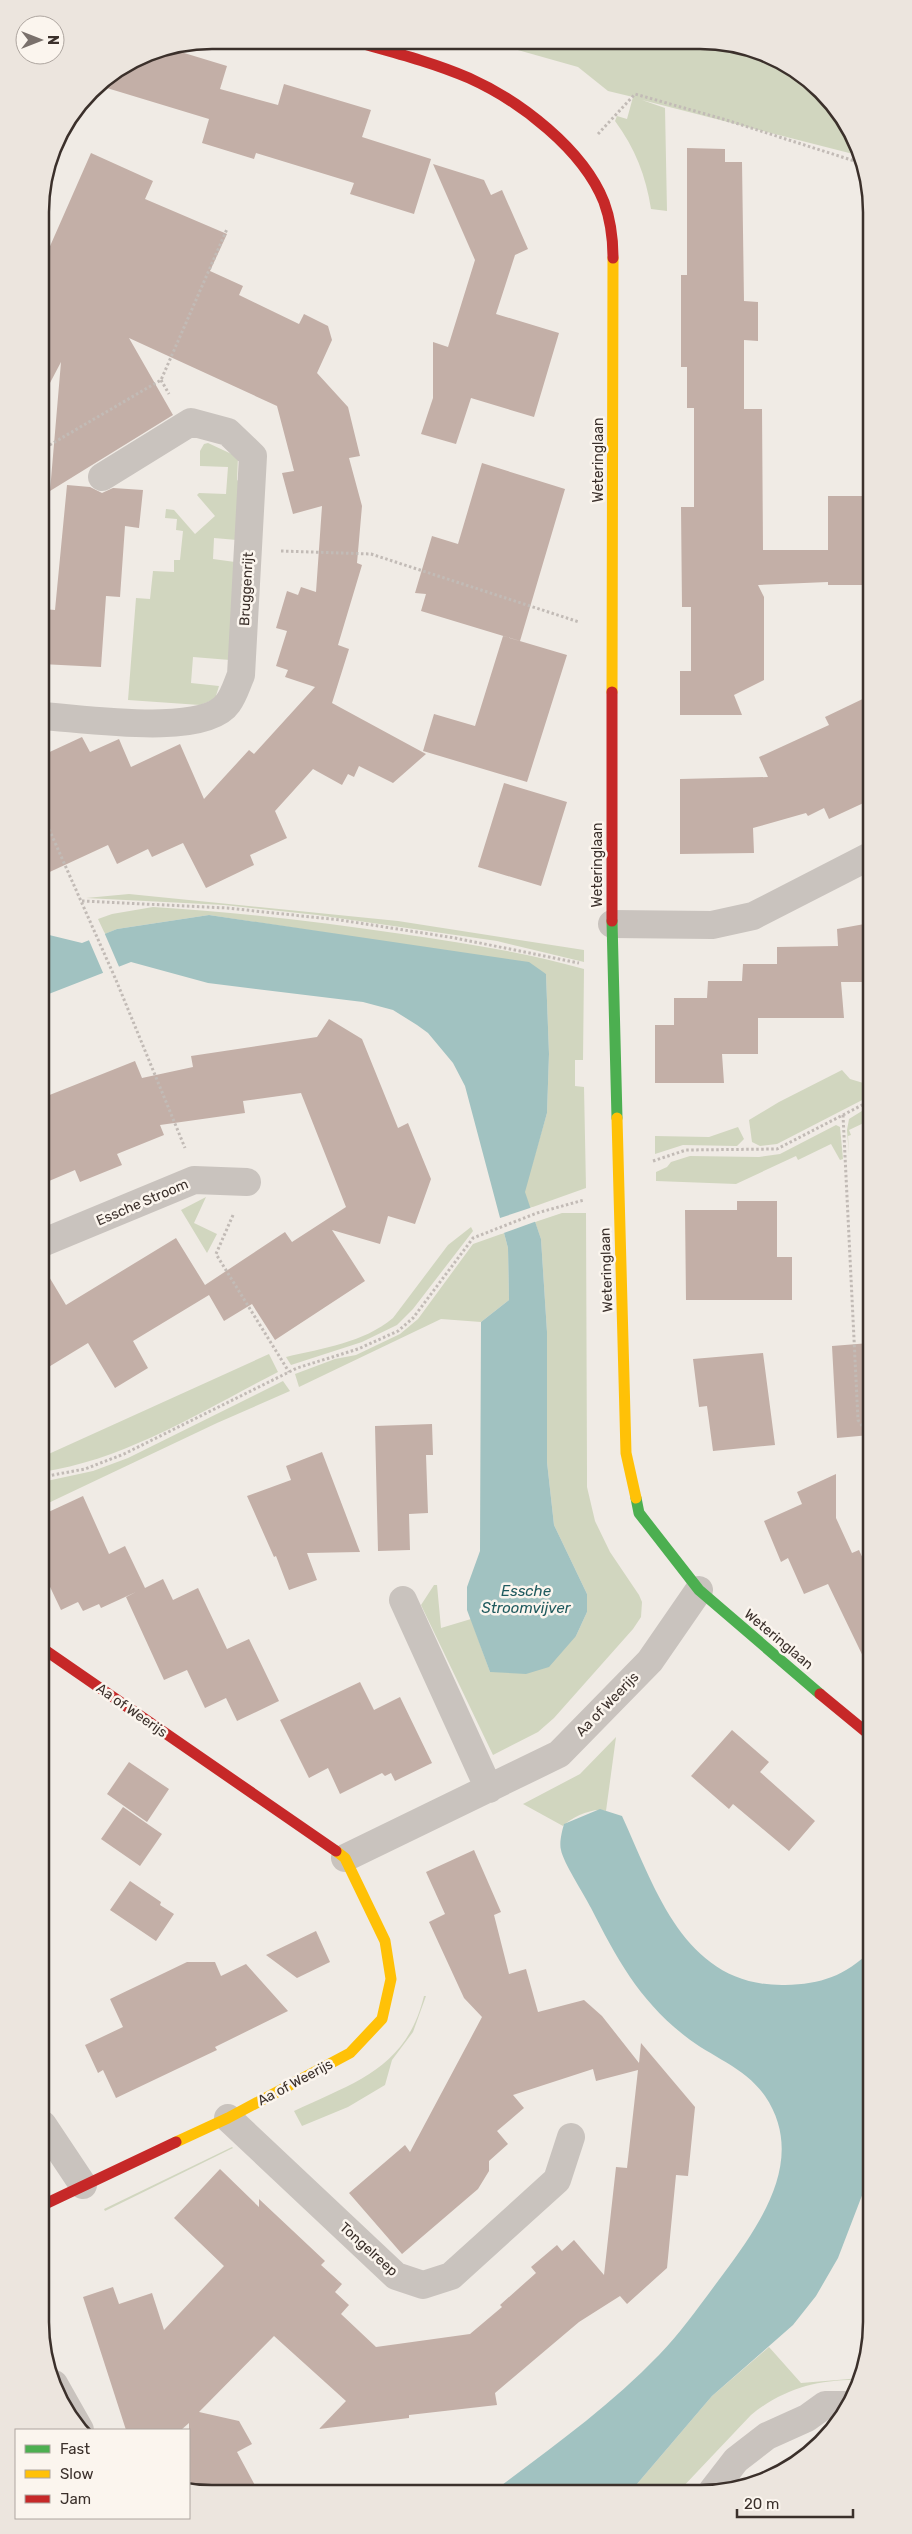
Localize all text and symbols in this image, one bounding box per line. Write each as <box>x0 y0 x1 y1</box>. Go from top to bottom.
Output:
north arrow <box>15 15 65 65</box>
text: N <box>44 35 61 45</box>
street label: Weteringlaan <box>590 418 607 502</box>
street label: Bruggenrijt <box>236 551 257 626</box>
street label: Weteringlaan <box>589 823 606 907</box>
street label: Essche Stroom <box>94 1175 191 1229</box>
street label: Weteringlaan <box>597 1227 616 1313</box>
water label: Essche Stroomvijver <box>482 1582 572 1617</box>
street label: Weteringlaan <box>741 1606 817 1673</box>
street label: Aa of Weerijs <box>572 1669 642 1740</box>
street label: Aa of Weerijs <box>93 1680 170 1741</box>
street label: Aa of Weerijs <box>255 2056 336 2109</box>
street label: Tongelreep <box>336 2219 401 2280</box>
legend <box>15 2429 190 2519</box>
text: Fast <box>60 2440 90 2458</box>
text: Slow <box>60 2465 93 2483</box>
scale bar <box>737 2486 853 2518</box>
text: Jam <box>60 2490 91 2508</box>
text: 20 m <box>744 2495 779 2513</box>

